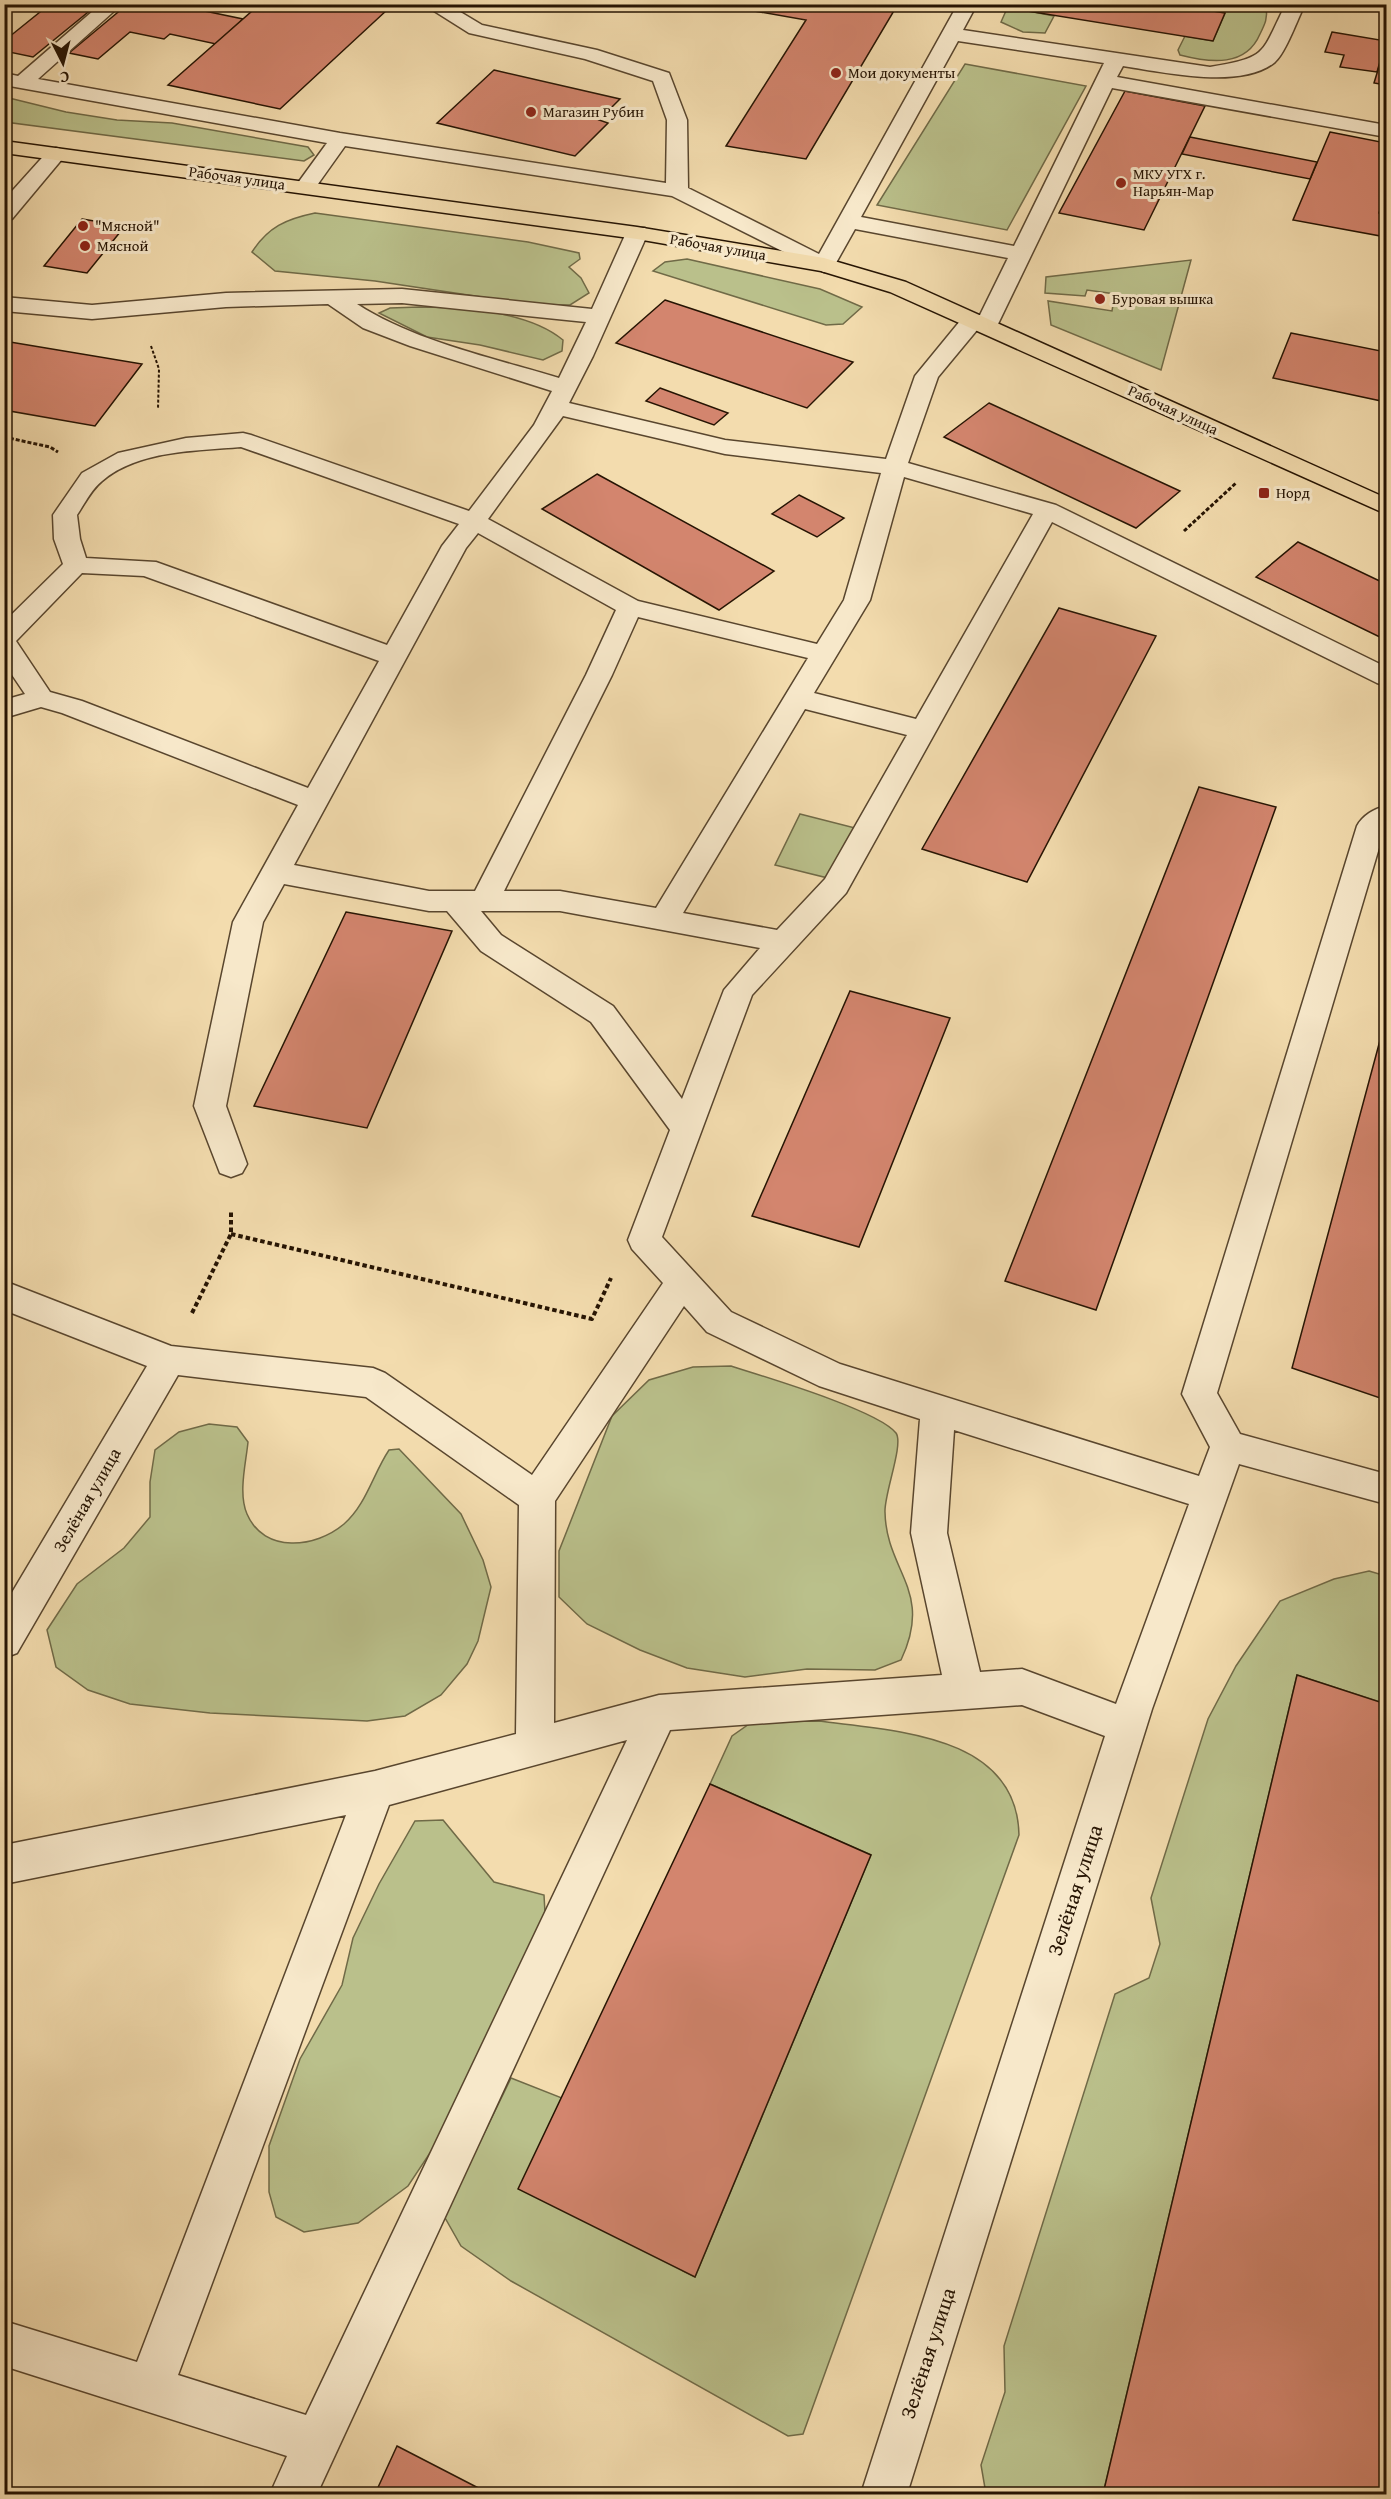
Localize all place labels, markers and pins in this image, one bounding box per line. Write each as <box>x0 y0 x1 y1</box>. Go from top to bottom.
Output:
place label: Мои документы <box>848 62 956 83</box>
marker: Мои документы <box>829 66 843 80</box>
place label: Магазин Рубин <box>543 101 644 122</box>
marker: Магазин Рубин <box>524 105 538 119</box>
place label: МКУ УГХ г. Нарьян-Мар <box>1133 163 1214 201</box>
marker: МКУ УГХ г. Нарьян-Мар <box>1114 176 1128 190</box>
place label: "Мясной" <box>95 215 159 236</box>
marker: "Мясной" <box>76 219 90 233</box>
place label: Мясной <box>97 235 148 256</box>
marker: Мясной <box>78 239 92 253</box>
place label: Буровая вышка <box>1112 288 1214 309</box>
marker: Буровая вышка <box>1093 292 1107 306</box>
place label: Норд <box>1276 482 1310 503</box>
marker: Норд <box>1257 486 1271 500</box>

